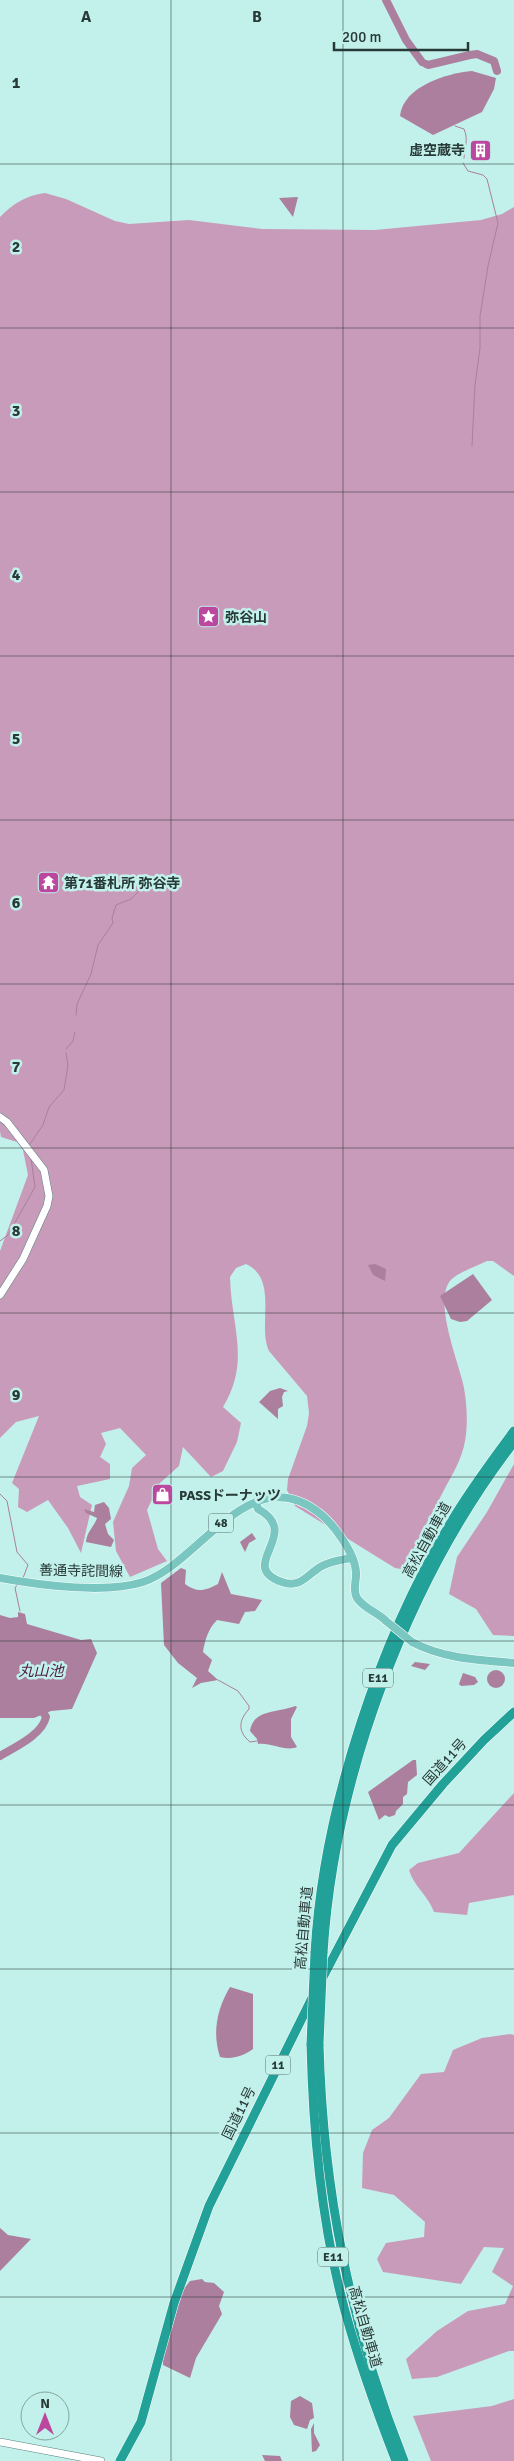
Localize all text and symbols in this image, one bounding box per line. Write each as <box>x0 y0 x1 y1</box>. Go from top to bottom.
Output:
text: A <box>81 7 92 27</box>
text: B <box>252 7 262 27</box>
scale bar <box>334 20 468 52</box>
text: 200 m <box>342 28 382 46</box>
text: 1 <box>12 73 21 93</box>
building icon: 虚空蔵寺 <box>469 138 493 162</box>
place label: 虚空蔵寺 <box>409 142 465 159</box>
text: 2 <box>12 237 20 257</box>
text: 3 <box>12 401 20 421</box>
text: 4 <box>12 565 21 585</box>
place icon: 弥谷山 <box>197 605 221 629</box>
place label: 弥谷山 <box>225 609 267 626</box>
text: 5 <box>12 729 20 749</box>
temple icon: 第71番札所 弥谷寺 <box>36 871 60 895</box>
place label: 第71番札所 弥谷寺 <box>64 875 180 892</box>
text: 6 <box>12 893 21 913</box>
text: 7 <box>12 1057 21 1077</box>
text: 8 <box>12 1221 21 1241</box>
text: 9 <box>12 1385 21 1405</box>
shop icon: PASSドーナッツ <box>151 1483 175 1507</box>
place label: PASSドーナッツ <box>179 1487 281 1504</box>
street label: 高松自動車道 <box>399 1499 455 1581</box>
road number: 48 <box>208 1514 234 1532</box>
street label: 善通寺詫間線 <box>39 1562 123 1580</box>
water label: 丸山池 <box>18 1662 65 1680</box>
road number: E11 <box>363 1669 393 1688</box>
street label: 国道11号 <box>420 1735 470 1789</box>
street label: 高松自動車道 <box>292 1885 316 1971</box>
road number: 11 <box>266 2056 290 2074</box>
street label: 国道11号 <box>219 2084 259 2142</box>
road number: E11 <box>318 2248 348 2266</box>
street label: 高松自動車道 <box>345 2284 385 2370</box>
north arrow <box>20 2391 70 2441</box>
text: N <box>40 2395 50 2412</box>

